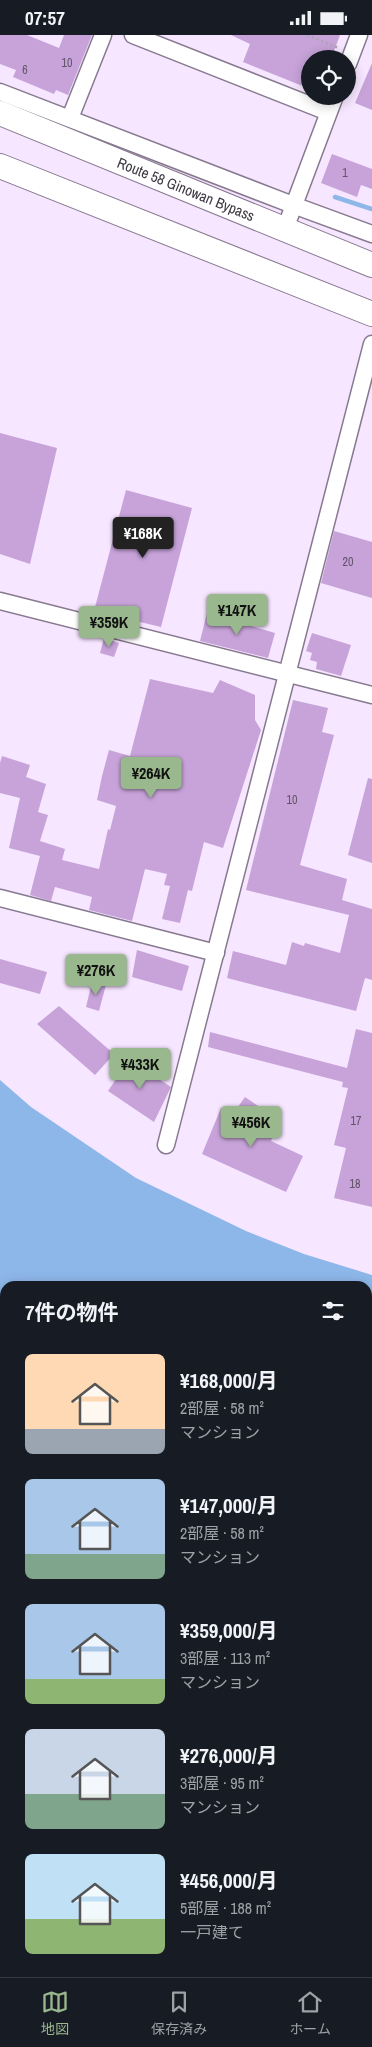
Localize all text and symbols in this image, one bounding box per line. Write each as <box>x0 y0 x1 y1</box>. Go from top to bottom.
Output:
text: 07:57 <box>25 5 65 31</box>
map controls <box>301 50 356 105</box>
button: locate <box>301 50 356 105</box>
house number: 10 <box>62 55 72 71</box>
house number: 6 <box>22 62 28 78</box>
street label: Route 58 Ginowan Bypass <box>114 152 258 226</box>
house number: 1 <box>342 165 348 181</box>
pin: ¥168K <box>108 517 178 559</box>
text: ¥168K <box>124 522 162 544</box>
house number: 20 <box>343 554 353 570</box>
pin: ¥147K <box>202 593 272 636</box>
text: ¥147K <box>218 599 256 621</box>
pin: ¥359K <box>74 605 144 648</box>
text: ¥359K <box>90 611 128 633</box>
pin: ¥264K <box>116 757 186 799</box>
text: ¥264K <box>132 762 170 784</box>
house number: 10 <box>287 792 297 808</box>
pin: ¥276K <box>61 953 131 996</box>
text: ¥276K <box>77 959 115 981</box>
pin: ¥433K <box>105 1047 175 1090</box>
text: ¥433K <box>121 1053 159 1075</box>
pin: ¥456K <box>216 1105 286 1148</box>
text: ¥456K <box>232 1111 270 1133</box>
house number: 17 <box>351 1113 362 1129</box>
house number: 18 <box>350 1176 360 1192</box>
icon: filters <box>319 1297 347 1325</box>
text: 7件の物件 <box>25 1298 119 1327</box>
text: ¥168,000/月 <box>180 1366 278 1395</box>
icon: home <box>65 1374 125 1434</box>
text: 2部屋 · 58 m² <box>180 1397 264 1419</box>
text: マンション <box>180 1421 260 1443</box>
text: ¥147,000/月 <box>180 1491 278 1520</box>
icon: home <box>65 1499 125 1559</box>
text: 2部屋 · 58 m² <box>180 1522 264 1544</box>
text: マンション <box>180 1546 260 1568</box>
text: ¥359,000/月 <box>180 1616 278 1645</box>
icon: home <box>65 1624 125 1684</box>
text: 3部屋 · 113 m² <box>180 1647 270 1669</box>
text: マンション <box>180 1671 260 1693</box>
text: ¥276,000/月 <box>180 1741 278 1770</box>
icon: home <box>65 1749 125 1809</box>
text: 3部屋 · 95 m² <box>180 1772 264 1794</box>
text: マンション <box>180 1796 260 1818</box>
text: ¥456,000/月 <box>180 1866 278 1895</box>
icon: home <box>65 1874 125 1934</box>
text: 5部屋 · 188 m² <box>180 1897 271 1919</box>
text: 一戸建て <box>180 1921 244 1943</box>
tab: 地図 <box>41 1988 69 2038</box>
tab: 保存済み <box>151 1988 207 2038</box>
tab: ホーム <box>289 1988 331 2038</box>

